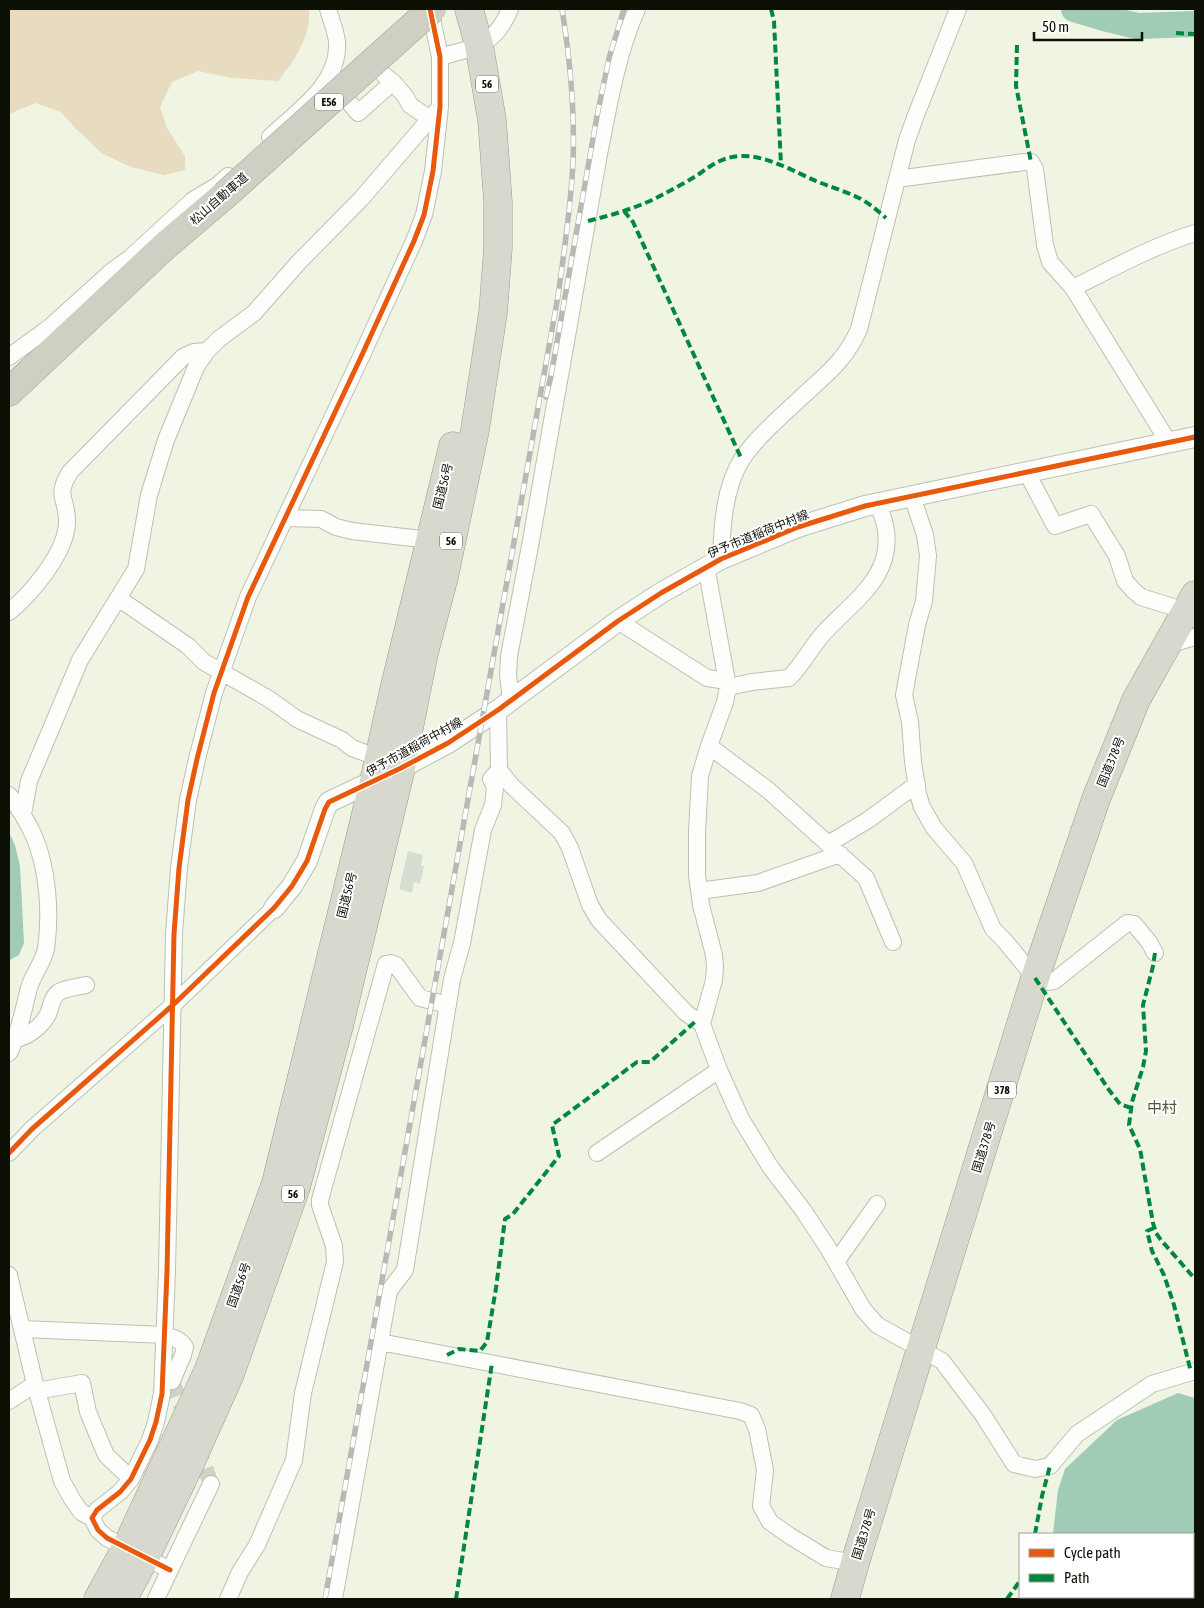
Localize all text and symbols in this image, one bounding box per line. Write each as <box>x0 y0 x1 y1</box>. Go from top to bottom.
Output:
scale bar <box>1034 10 1142 42</box>
text: 50 m <box>1042 18 1069 35</box>
road number: 56 <box>476 76 498 92</box>
road number: E56 <box>315 94 343 110</box>
street label: 松山自動車道 <box>187 170 251 228</box>
street label: 国道56号 <box>430 461 456 511</box>
street label: 伊予市道稲荷中村線 <box>705 507 811 561</box>
road number: 56 <box>440 532 462 550</box>
street label: 伊予市道稲荷中村線 <box>363 715 465 779</box>
street label: 国道378号 <box>1095 735 1127 789</box>
street label: 国道56号 <box>334 870 360 920</box>
road number: 378 <box>988 1082 1016 1098</box>
district label: 中村 <box>1147 1099 1177 1116</box>
street label: 国道378号 <box>970 1120 998 1174</box>
road number: 56 <box>282 1186 304 1202</box>
street label: 国道56号 <box>224 1260 254 1310</box>
street label: 国道378号 <box>850 1507 878 1561</box>
legend <box>1019 1533 1194 1598</box>
text: Cycle path <box>1064 1544 1121 1561</box>
text: Path <box>1064 1569 1090 1586</box>

